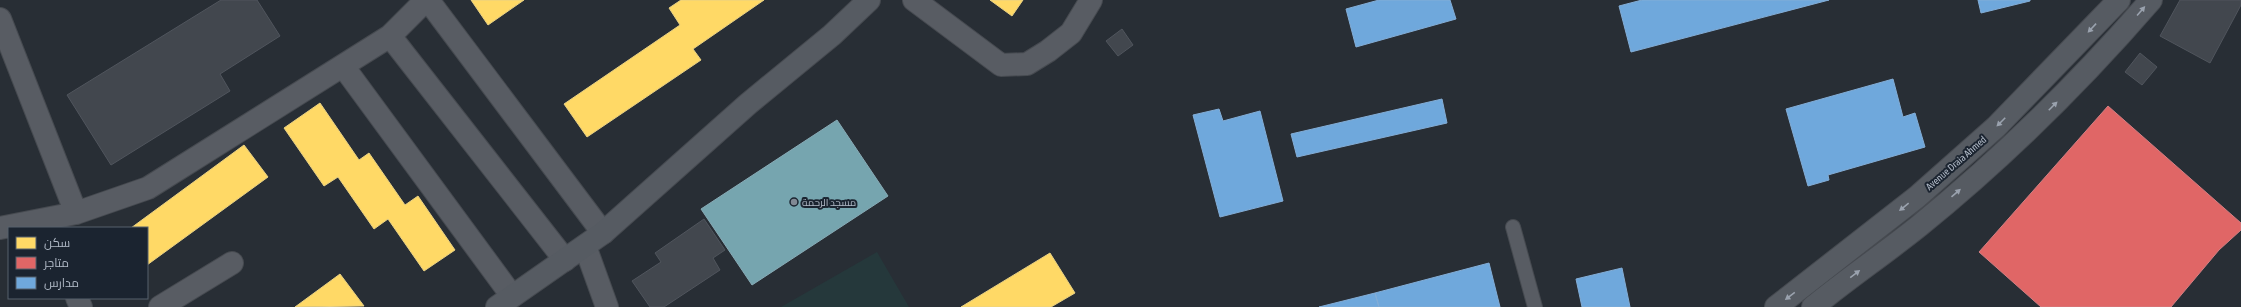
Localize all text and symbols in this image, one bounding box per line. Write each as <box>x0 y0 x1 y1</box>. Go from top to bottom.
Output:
one-way arrow <box>2136 6 2146 16</box>
one-way arrow <box>2087 23 2097 33</box>
one-way arrow <box>2048 101 2058 111</box>
one-way arrow <box>1997 117 2006 127</box>
street label: Avenue Draia Ahmed <box>1924 134 1989 192</box>
one-way arrow <box>1951 189 1962 198</box>
marker: مسجد الرحمة <box>789 197 799 207</box>
place label: مسجد الرحمة <box>802 197 856 208</box>
one-way arrow <box>1898 203 1909 212</box>
legend <box>8 227 148 299</box>
text: سكن <box>44 236 70 250</box>
text: متاجر <box>43 256 69 270</box>
one-way arrow <box>1849 270 1860 279</box>
text: مدارس <box>44 276 79 290</box>
one-way arrow <box>1785 292 1796 300</box>

